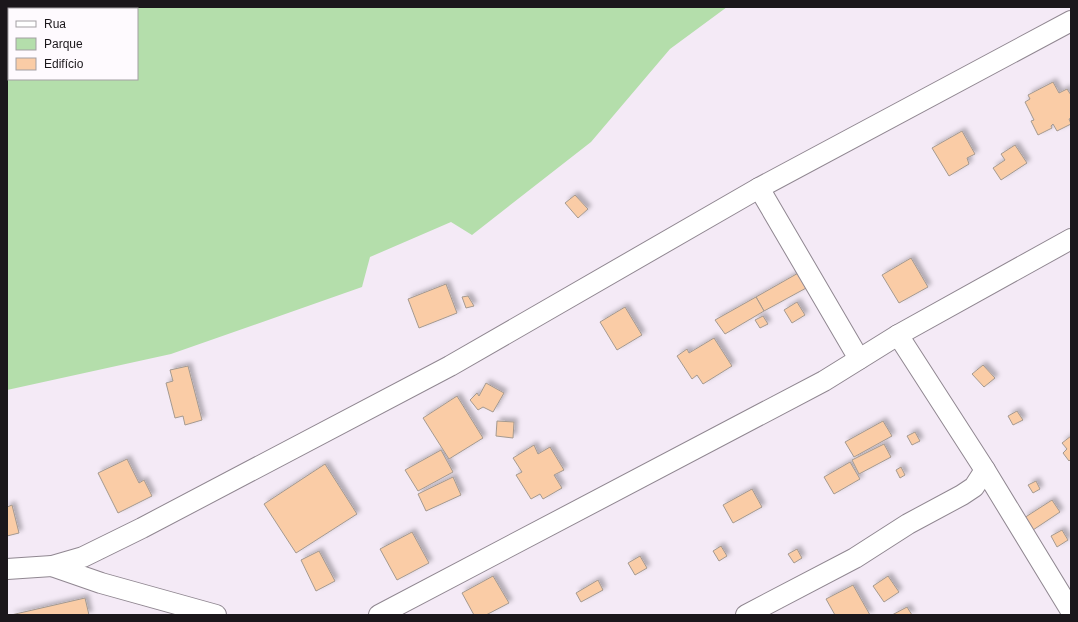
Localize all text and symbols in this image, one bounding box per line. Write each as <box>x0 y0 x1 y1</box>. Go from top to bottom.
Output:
legend <box>8 8 138 80</box>
text: Rua <box>44 17 66 31</box>
text: Parque <box>44 37 83 51</box>
text: Edifício <box>44 57 84 71</box>

